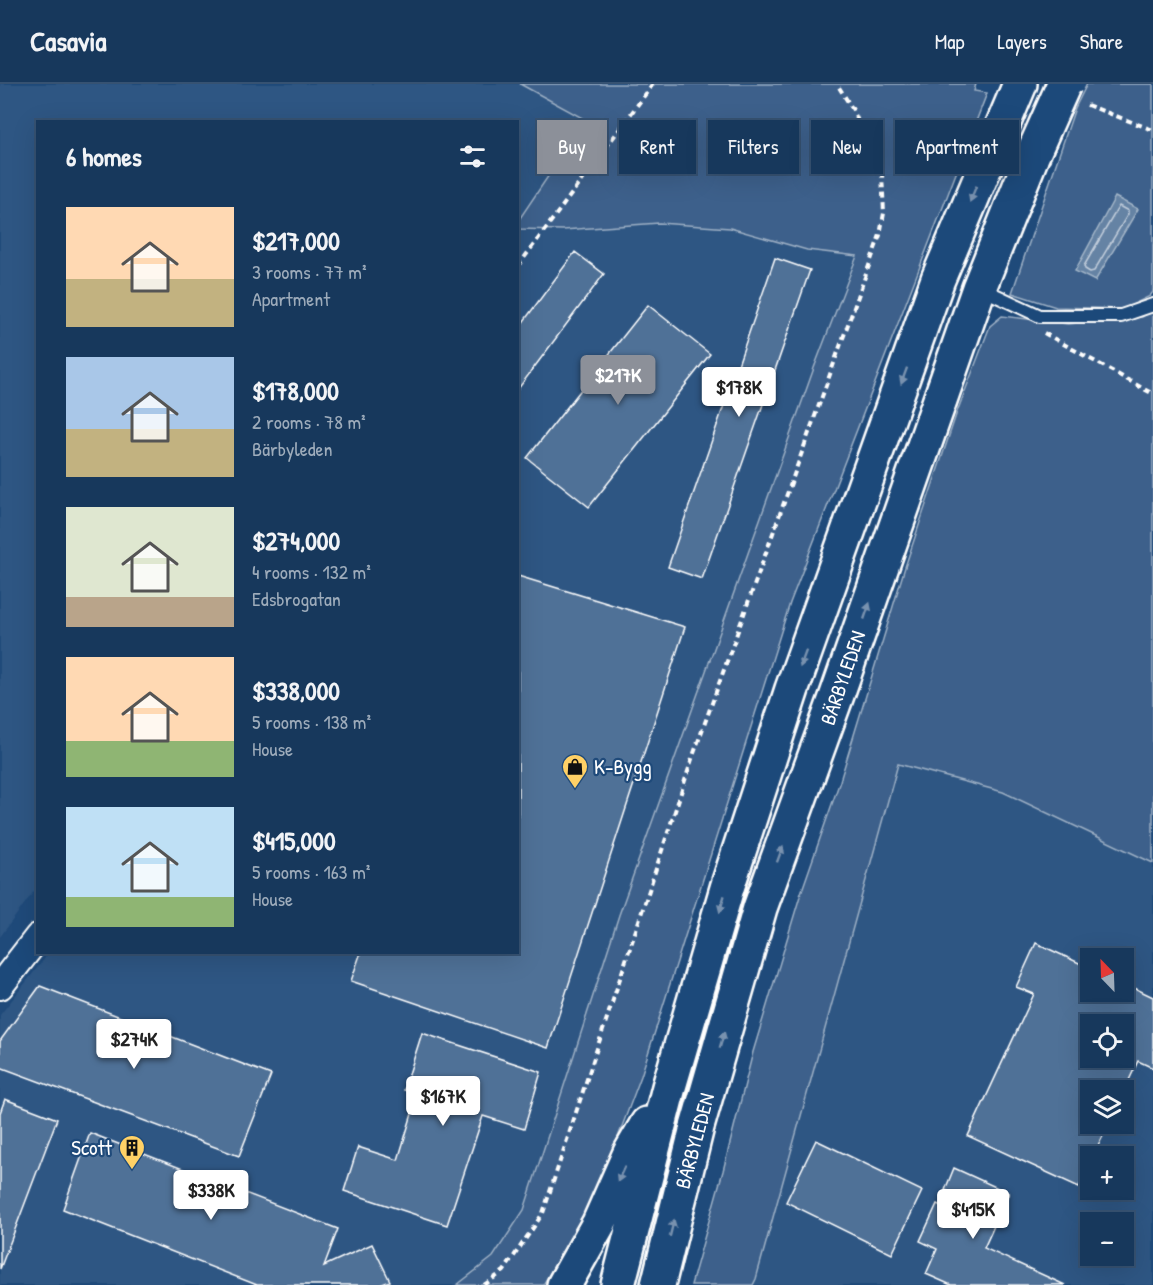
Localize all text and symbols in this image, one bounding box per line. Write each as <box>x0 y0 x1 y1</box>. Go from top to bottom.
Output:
text: Casavia <box>30 22 107 60</box>
text: Map <box>935 27 964 56</box>
text: Layers <box>997 27 1047 56</box>
text: Share <box>1080 27 1123 56</box>
chip: Buy <box>537 120 607 174</box>
chip: Rent <box>619 120 696 174</box>
chip: Filters <box>708 120 799 174</box>
chip: New <box>811 120 883 174</box>
chip: Apartment <box>895 120 1019 174</box>
text: 6 homes <box>66 139 142 174</box>
icon: filters <box>456 140 489 173</box>
one-way arrow <box>968 186 978 204</box>
text: $217,000 <box>252 223 340 258</box>
icon: home <box>114 231 186 303</box>
text: 3 rooms · 77 m² <box>252 258 366 285</box>
text: Apartment <box>252 285 330 312</box>
pin: $217K <box>576 355 660 406</box>
text: $217K <box>594 361 642 388</box>
pin: $178K <box>697 367 781 418</box>
one-way arrow <box>898 368 908 386</box>
text: $178,000 <box>252 373 339 408</box>
text: $178K <box>716 373 762 400</box>
icon: home <box>114 381 186 453</box>
text: 2 rooms · 78 m² <box>252 408 366 435</box>
text: Bärbyleden <box>252 435 332 462</box>
text: $274,000 <box>252 523 340 558</box>
icon: home <box>114 531 186 603</box>
text: 4 rooms · 132 m² <box>252 558 371 585</box>
text: Edsbrogatan <box>252 585 341 612</box>
one-way arrow <box>862 601 872 619</box>
street label: BÄRBYLEDEN <box>813 627 872 729</box>
one-way arrow <box>797 650 807 668</box>
text: $338,000 <box>252 673 340 708</box>
icon: home <box>114 681 186 753</box>
text: 5 rooms · 138 m² <box>252 708 371 735</box>
text: House <box>252 735 293 762</box>
shop icon: K-Bygg <box>560 752 590 790</box>
place label: K-Bygg <box>594 752 652 781</box>
text: $415,000 <box>252 823 336 858</box>
icon: home <box>114 831 186 903</box>
one-way arrow <box>775 844 785 862</box>
text: 5 rooms · 163 m² <box>252 858 370 885</box>
text: House <box>252 885 293 912</box>
one-way arrow <box>717 895 726 913</box>
north arrow <box>1080 948 1134 1002</box>
map controls <box>1080 948 1134 1266</box>
button: locate <box>1080 1014 1134 1068</box>
pin: $274K <box>92 1019 176 1070</box>
text: $274K <box>110 1025 158 1052</box>
one-way arrow <box>718 1031 727 1049</box>
pin: $167K <box>401 1076 485 1127</box>
button: layers <box>1080 1080 1134 1134</box>
text: $167K <box>420 1082 466 1109</box>
street label: BÄRBYLEDEN <box>668 1090 721 1192</box>
place label: Scott <box>71 1133 113 1162</box>
building icon: Scott <box>117 1133 147 1171</box>
button: + <box>1080 1146 1134 1200</box>
one-way arrow <box>616 1166 625 1183</box>
pin: $338K <box>169 1170 253 1221</box>
text: $338K <box>187 1176 235 1203</box>
pin: $415K <box>931 1189 1015 1240</box>
text: $415K <box>951 1195 995 1222</box>
button: − <box>1080 1212 1134 1266</box>
one-way arrow <box>668 1219 678 1237</box>

